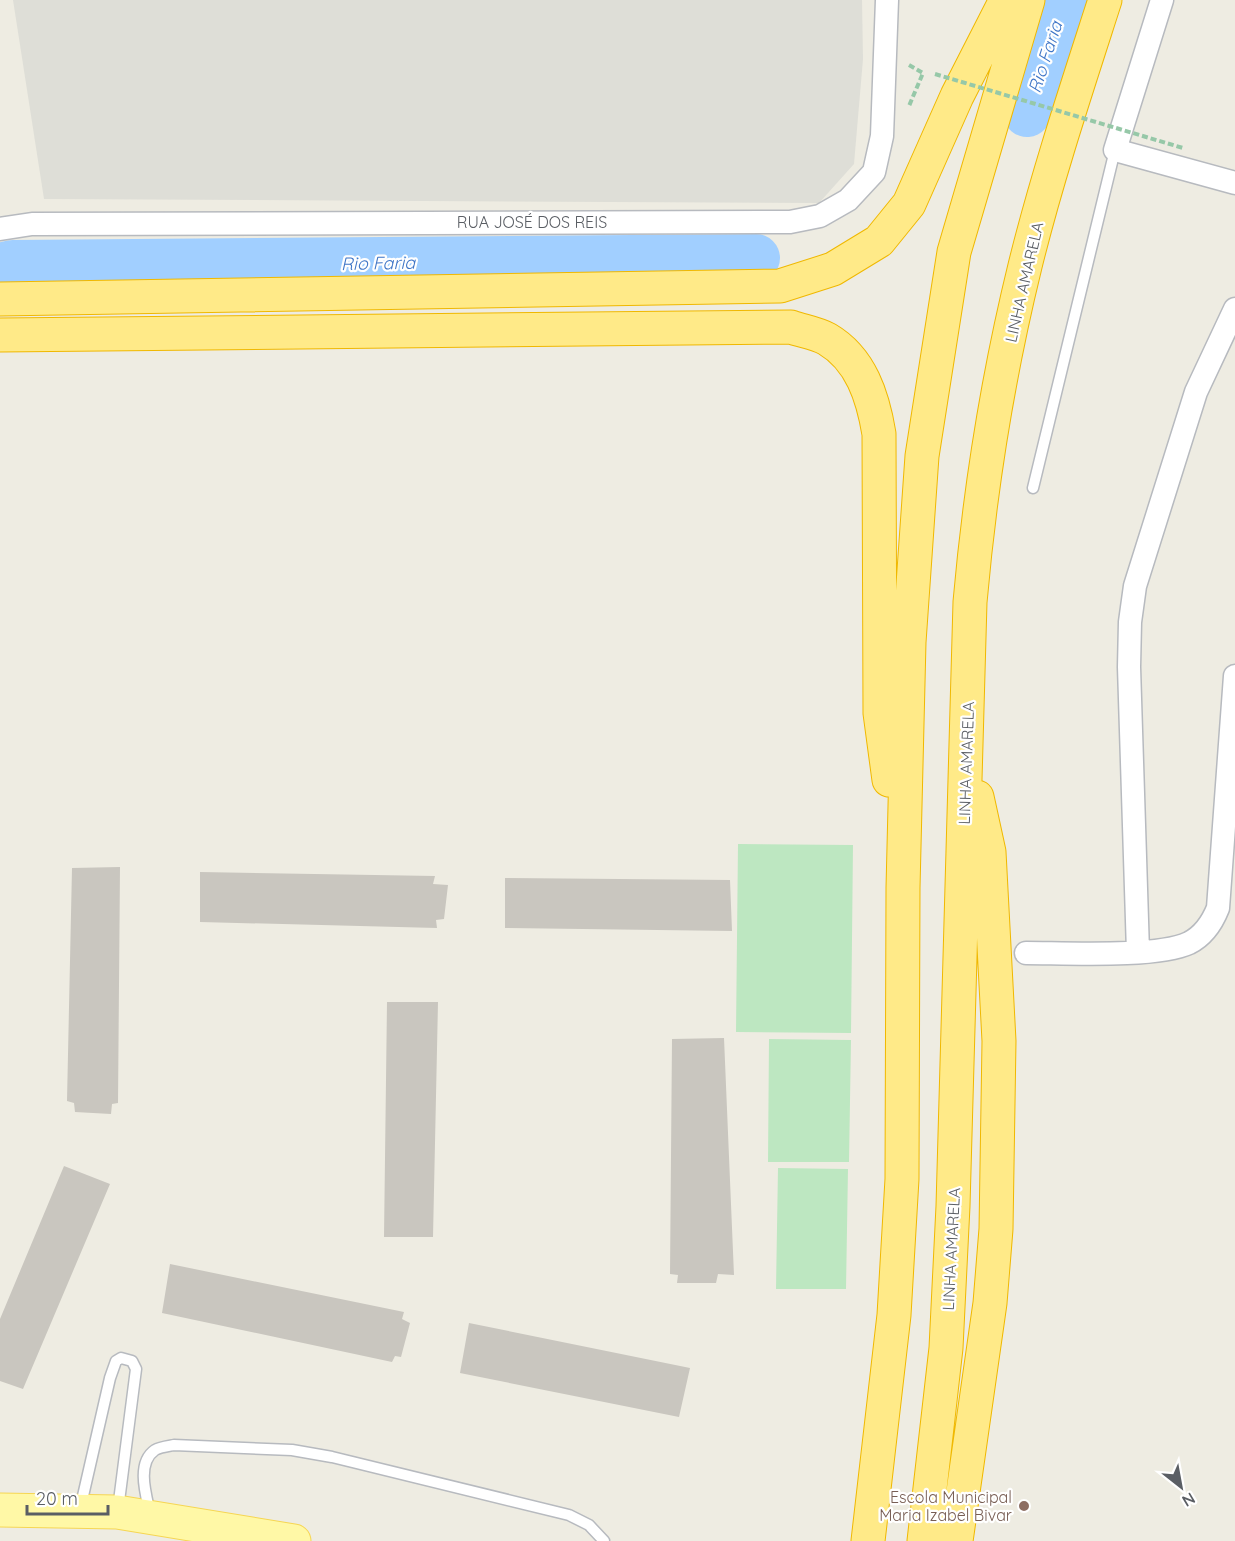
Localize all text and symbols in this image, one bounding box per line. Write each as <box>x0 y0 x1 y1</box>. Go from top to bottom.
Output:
water label: Rio Faria <box>1023 17 1068 96</box>
street label: RUA JOSÉ DOS REIS <box>457 212 607 232</box>
street label: LINHA AMARELA <box>1000 220 1048 344</box>
water label: Rio Faria <box>341 251 416 275</box>
street label: LINHA AMARELA <box>954 701 978 825</box>
street label: LINHA AMARELA <box>938 1187 964 1311</box>
north arrow <box>1151 1457 1211 1517</box>
scale bar <box>27 1478 108 1516</box>
text: 20 m <box>36 1487 78 1510</box>
place label: Escola Municipal Maria Izabel Bivar <box>879 1487 1012 1525</box>
text: N <box>1179 1488 1199 1511</box>
marker: Escola Municipal Maria Izabel Bivar <box>1017 1499 1031 1513</box>

